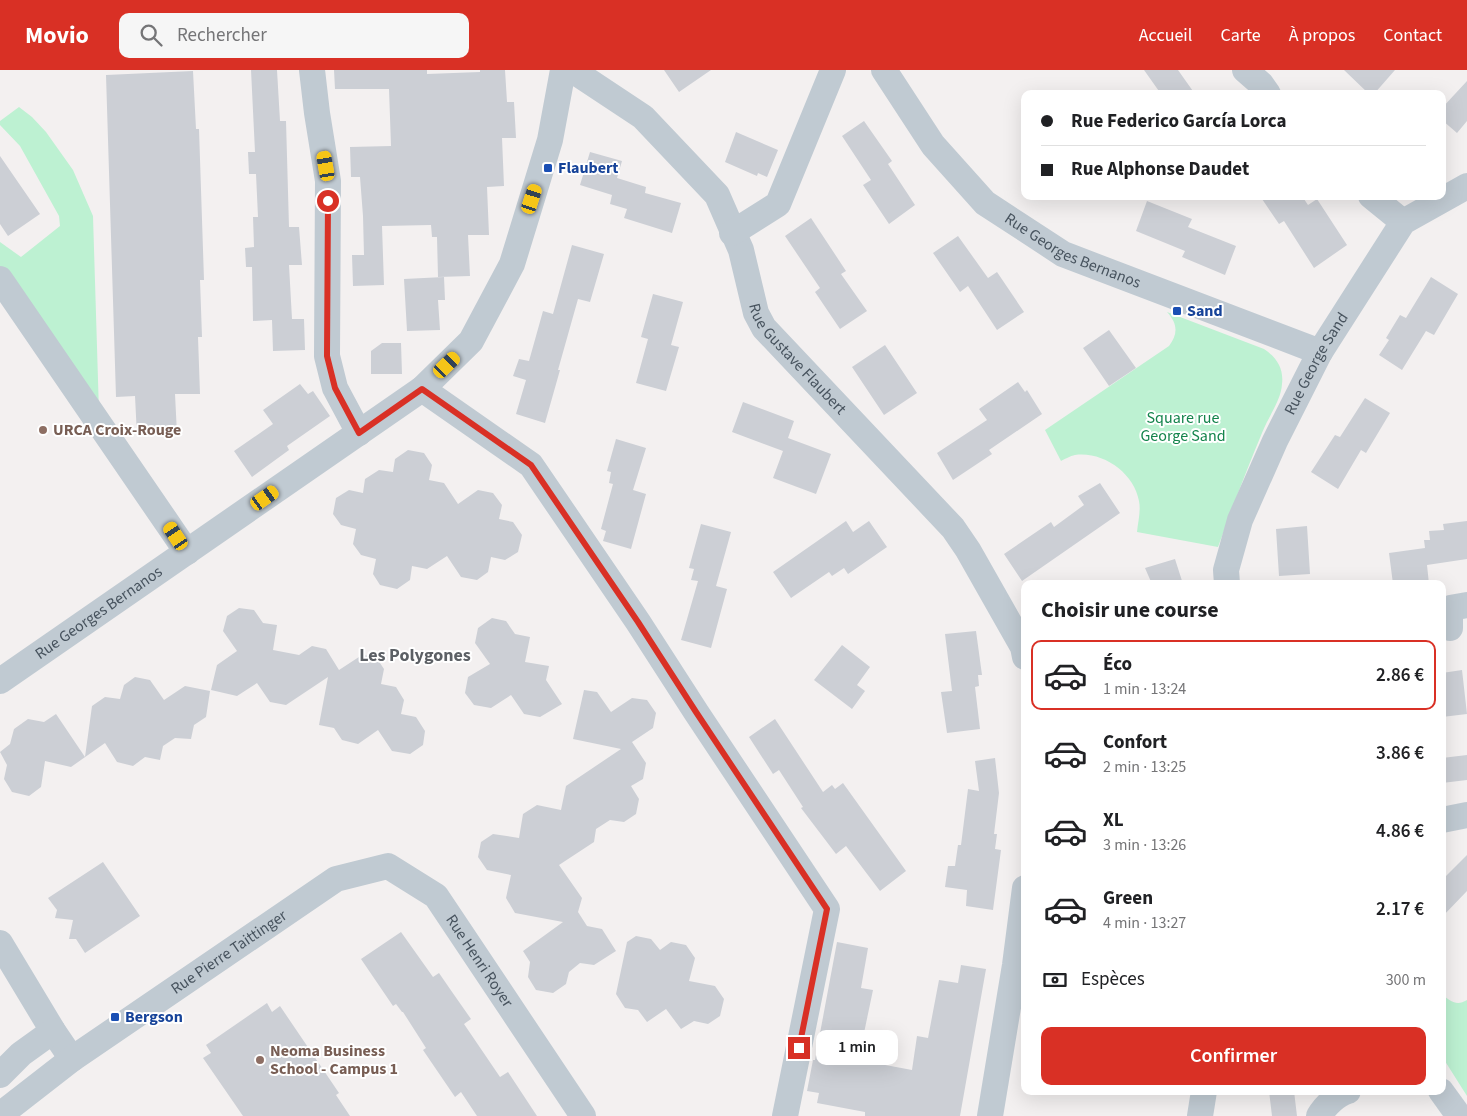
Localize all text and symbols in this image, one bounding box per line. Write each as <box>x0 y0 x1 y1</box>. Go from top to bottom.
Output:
search box <box>119 13 469 58</box>
text: Movio <box>25 18 89 53</box>
icon: search <box>137 21 165 49</box>
text: Rechercher <box>177 22 267 49</box>
text: Accueil <box>1139 23 1192 48</box>
text: Carte <box>1220 23 1261 48</box>
text: À propos <box>1289 23 1355 48</box>
text: Contact <box>1383 23 1442 48</box>
text: Rue Federico García Lorca <box>1071 108 1286 135</box>
car <box>316 150 335 182</box>
text: Rue Alphonse Daudet <box>1071 156 1249 183</box>
place label: Flaubert <box>558 157 618 179</box>
marker: Flaubert <box>542 162 554 174</box>
car <box>520 182 543 216</box>
route start <box>317 190 339 212</box>
street label: Rue Georges Bernanos <box>1000 208 1144 294</box>
place label: Sand <box>1187 300 1223 322</box>
street label: Rue Gustave Flaubert <box>743 301 852 420</box>
marker: Sand <box>1171 305 1183 317</box>
street label: Rue George Sand <box>1279 308 1353 419</box>
car <box>430 349 463 381</box>
park label: Square rue George Sand <box>1140 407 1226 447</box>
place label: URCA Croix-Rouge <box>53 419 181 441</box>
marker: URCA Croix-Rouge <box>37 424 49 436</box>
car <box>248 483 281 513</box>
car <box>161 519 190 553</box>
street label: Rue Georges Bernanos <box>31 561 167 665</box>
text: Choisir une course <box>1041 594 1219 626</box>
district label: Les Polygones <box>359 643 471 668</box>
text: Éco <box>1103 651 1132 678</box>
icon: car <box>1043 653 1088 698</box>
text: 2.86 € <box>1376 662 1424 689</box>
text: 1 min · 13:24 <box>1103 678 1186 700</box>
text: Confort <box>1103 729 1167 756</box>
icon: car <box>1043 731 1088 776</box>
text: 3.86 € <box>1376 740 1424 767</box>
text: 2 min · 13:25 <box>1103 756 1186 778</box>
text: XL <box>1103 807 1124 834</box>
icon: car <box>1043 809 1088 854</box>
text: 4.86 € <box>1376 818 1424 845</box>
text: 3 min · 13:26 <box>1103 834 1186 856</box>
text: Green <box>1103 885 1153 912</box>
icon: car <box>1043 887 1088 932</box>
text: 2.17 € <box>1376 896 1424 923</box>
street label: Rue Pierre Taittinger <box>166 904 292 999</box>
street label: Rue Henri Royer <box>440 910 519 1012</box>
text: 4 min · 13:27 <box>1103 912 1186 934</box>
icon: cash <box>1041 966 1069 994</box>
text: Espèces <box>1081 966 1145 993</box>
text: 300 m <box>1386 969 1426 991</box>
place label: Bergson <box>125 1006 183 1028</box>
marker: Bergson <box>109 1011 121 1023</box>
button: Confirmer <box>1041 1027 1426 1085</box>
callout: 1 min <box>816 1030 899 1066</box>
text: 1 min <box>838 1036 876 1058</box>
route end <box>788 1037 810 1059</box>
place label: Neoma Business School - Campus 1 <box>270 1040 398 1080</box>
marker: Neoma Business School - Campus 1 <box>254 1054 266 1066</box>

